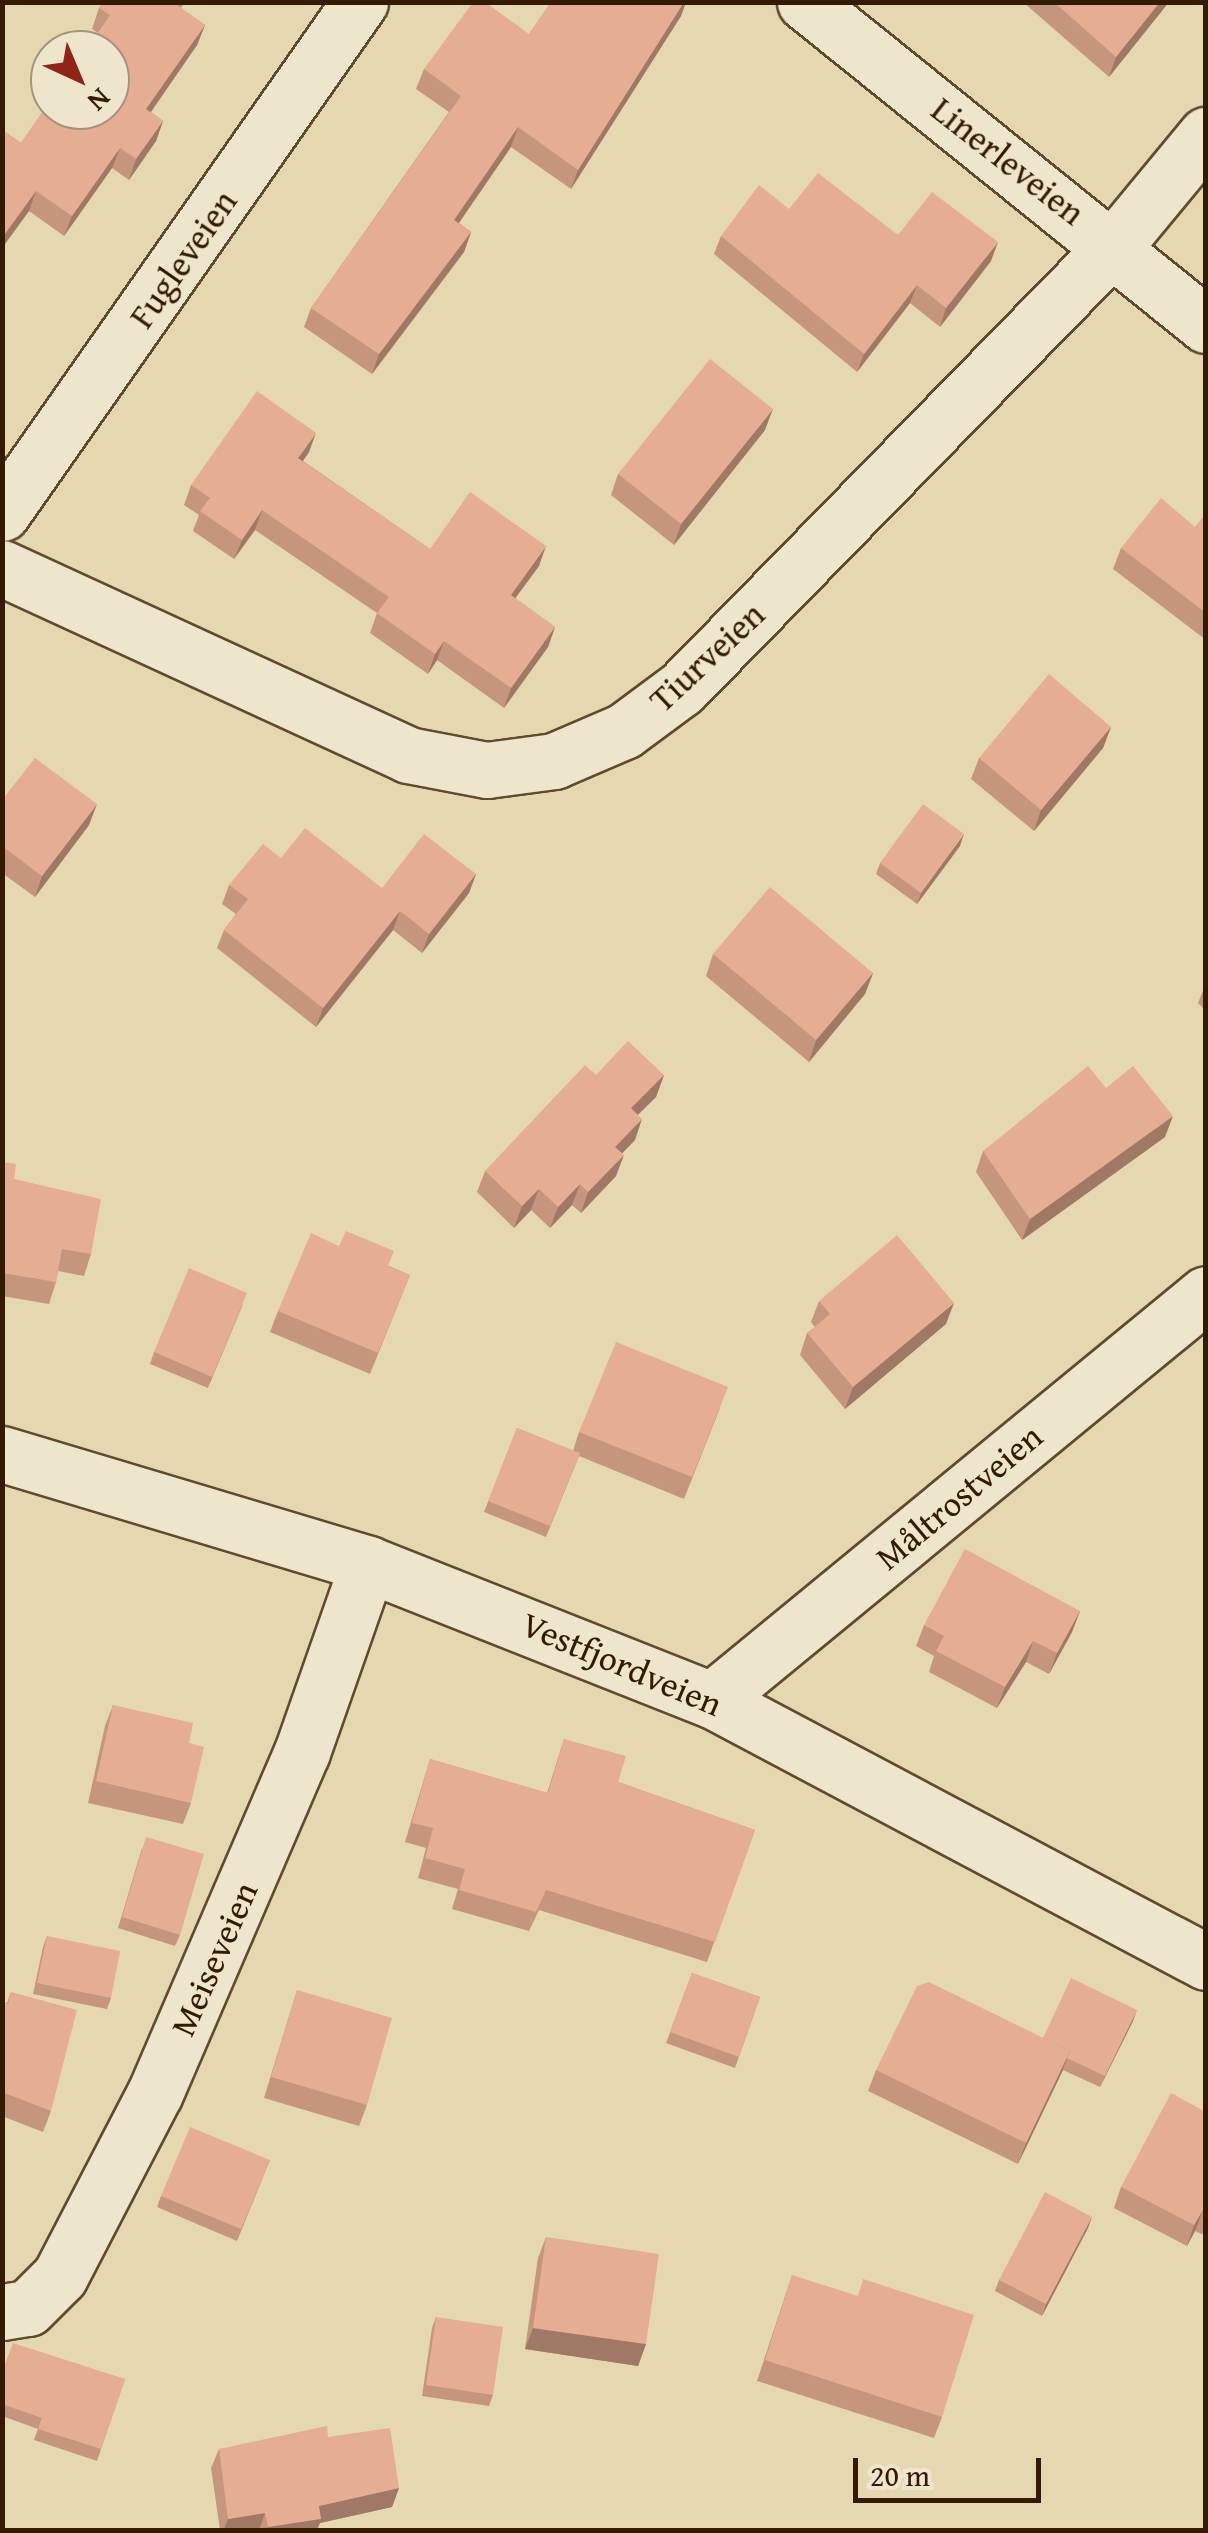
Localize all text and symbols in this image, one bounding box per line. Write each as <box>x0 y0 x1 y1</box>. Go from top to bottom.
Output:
north arrow <box>30 30 130 130</box>
text: N <box>79 79 121 122</box>
street label: Linerleveien <box>923 88 1093 234</box>
street label: Fugleveien <box>120 182 246 336</box>
street label: Tiurveien <box>641 593 773 721</box>
street label: Måltrostveien <box>867 1415 1051 1579</box>
street label: Vestfjordveien <box>515 1603 729 1725</box>
street label: Meiseveien <box>161 1875 267 2043</box>
scale bar <box>858 2438 1046 2500</box>
text: 20 m <box>870 2453 930 2497</box>

